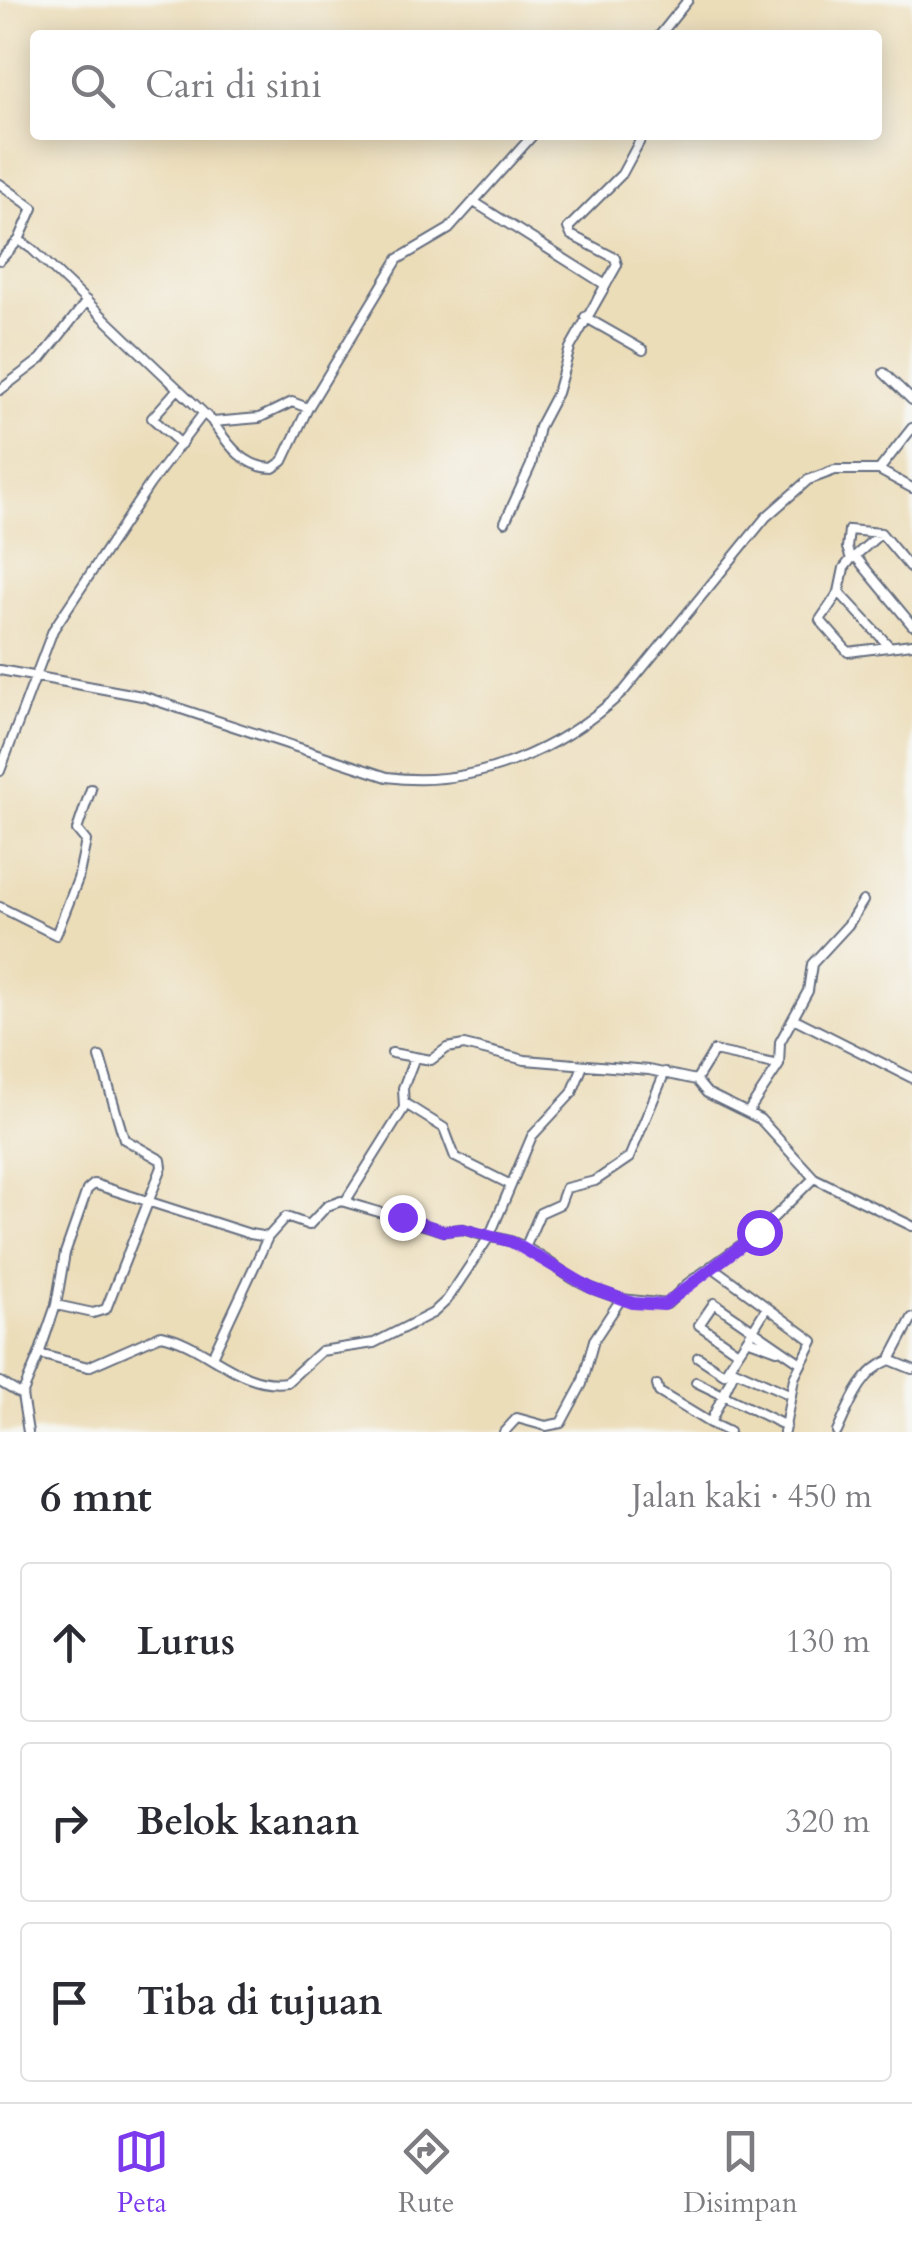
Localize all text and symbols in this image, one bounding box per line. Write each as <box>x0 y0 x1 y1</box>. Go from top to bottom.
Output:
search box <box>30 30 882 140</box>
icon: search <box>65 58 120 113</box>
text: Cari di sini <box>145 59 322 111</box>
route end <box>380 1195 426 1241</box>
route start <box>737 1210 783 1256</box>
text: 6 mnt <box>40 1469 152 1526</box>
text: Jalan kaki · 450 m <box>631 1475 872 1519</box>
icon: ahead <box>42 1615 97 1670</box>
text: Lurus <box>137 1616 235 1668</box>
text: 130 m <box>785 1620 870 1664</box>
icon: right <box>42 1795 97 1850</box>
text: Belok kanan <box>137 1796 359 1848</box>
text: 320 m <box>785 1800 870 1844</box>
icon: arrive <box>42 1975 97 2030</box>
text: Tiba di tujuan <box>137 1976 382 2028</box>
tab: Peta <box>114 2124 169 2222</box>
tab: Rute <box>398 2124 454 2222</box>
tab: Disimpan <box>683 2124 798 2222</box>

